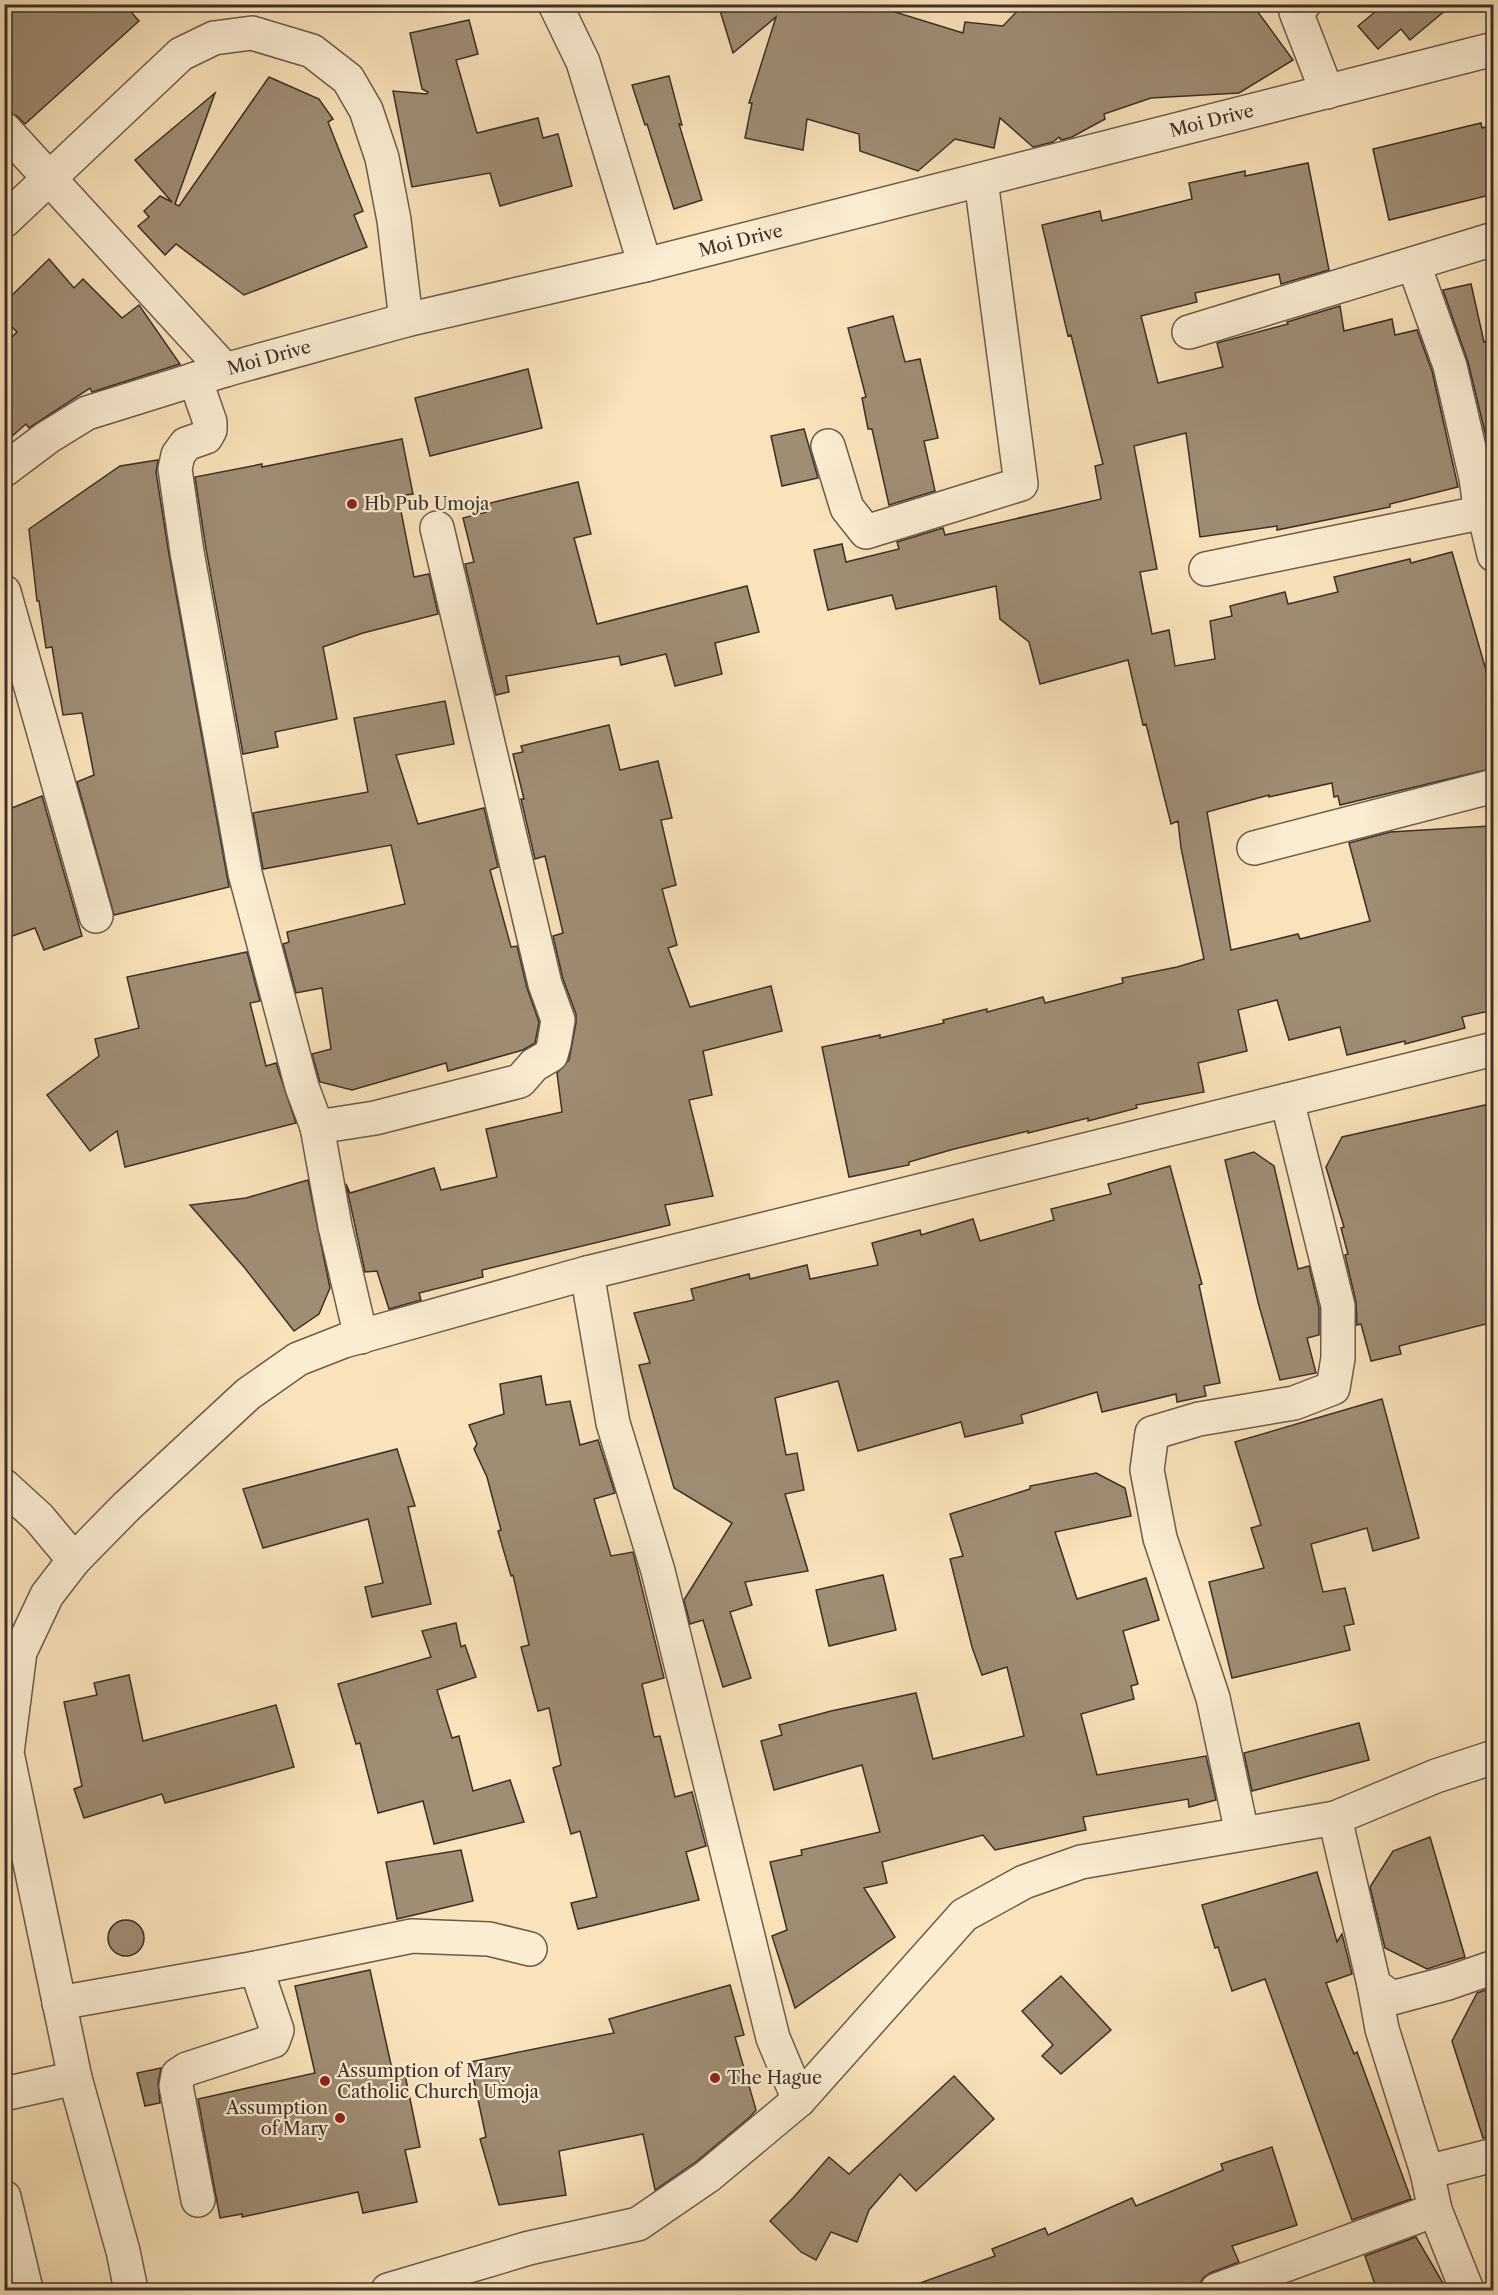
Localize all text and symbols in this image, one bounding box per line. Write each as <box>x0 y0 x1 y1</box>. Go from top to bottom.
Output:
street label: Moi Drive <box>1167 100 1256 142</box>
street label: Moi Drive <box>696 219 785 262</box>
street label: Moi Drive <box>225 336 313 380</box>
place label: Hb Pub Umoja <box>364 493 490 515</box>
marker: Hb Pub Umoja <box>345 497 359 511</box>
place label: Assumption of Mary Catholic Church Umoja <box>336 2060 540 2103</box>
place label: The Hague <box>727 2067 822 2089</box>
marker: The Hague <box>708 2071 722 2085</box>
marker: Assumption of Mary Catholic Church Umoja <box>318 2074 332 2088</box>
place label: Assumption of Mary <box>225 2097 329 2140</box>
marker: Assumption of Mary <box>333 2111 347 2125</box>

